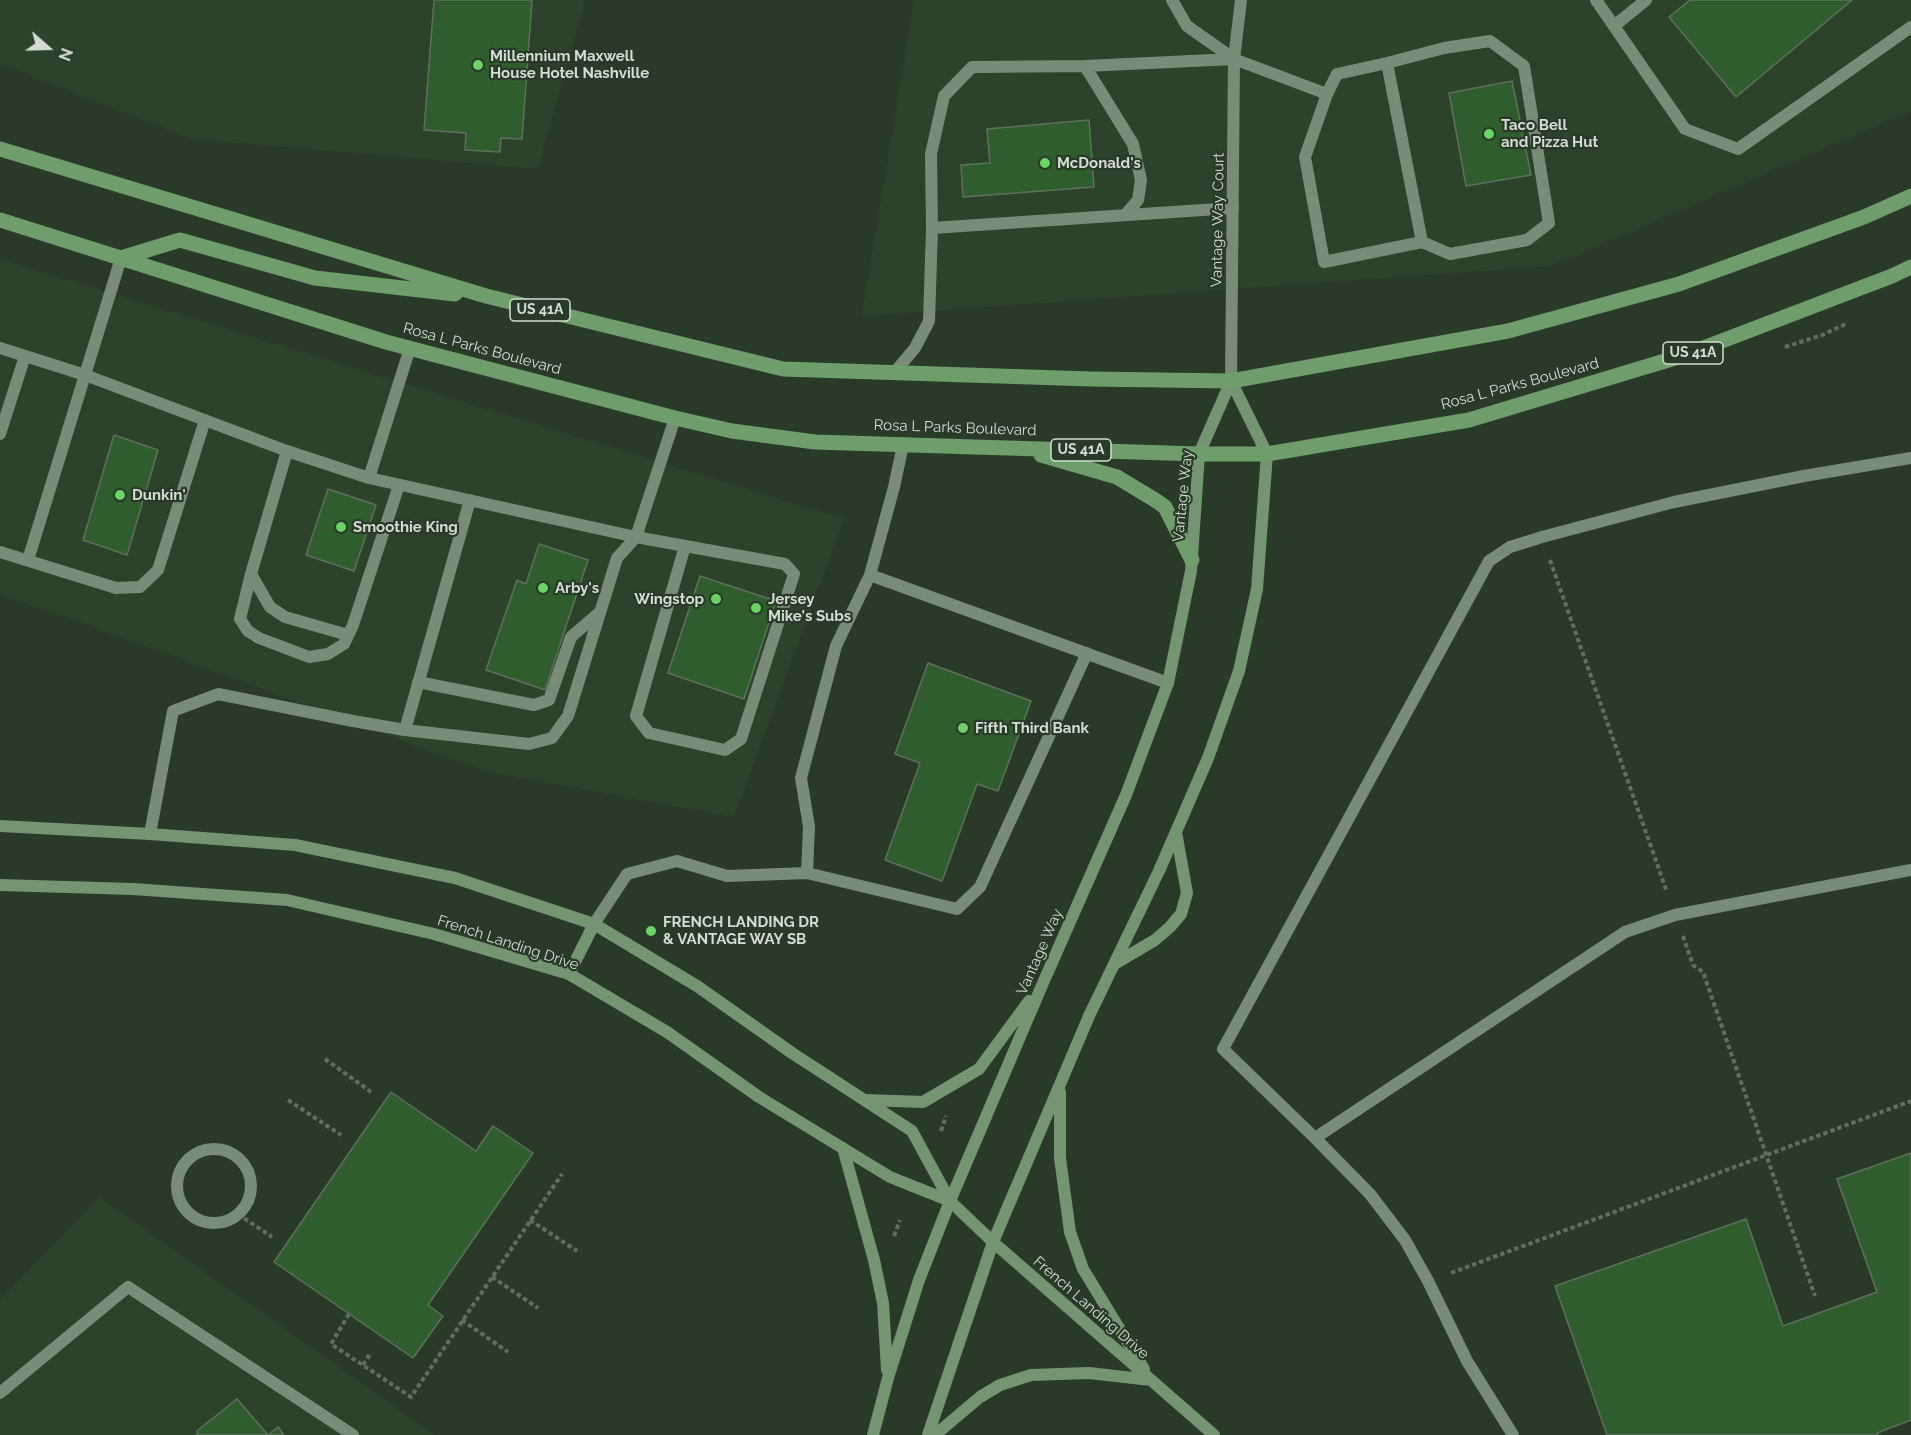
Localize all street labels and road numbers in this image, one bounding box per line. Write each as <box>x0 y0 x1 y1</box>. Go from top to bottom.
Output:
street label: Vantage Way Court <box>1208 153 1228 287</box>
road number: US 41A <box>510 299 570 321</box>
street label: Rosa L Parks Boulevard <box>401 319 563 379</box>
road number: US 41A <box>1663 342 1723 364</box>
street label: Rosa L Parks Boulevard <box>1439 354 1601 414</box>
street label: Rosa L Parks Boulevard <box>873 416 1037 440</box>
road number: US 41A <box>1051 439 1111 461</box>
street label: Vantage Way <box>1169 449 1197 543</box>
street label: Vantage Way <box>1013 906 1067 998</box>
street label: French Landing Drive <box>435 912 581 974</box>
street label: French Landing Drive <box>1029 1253 1153 1363</box>

